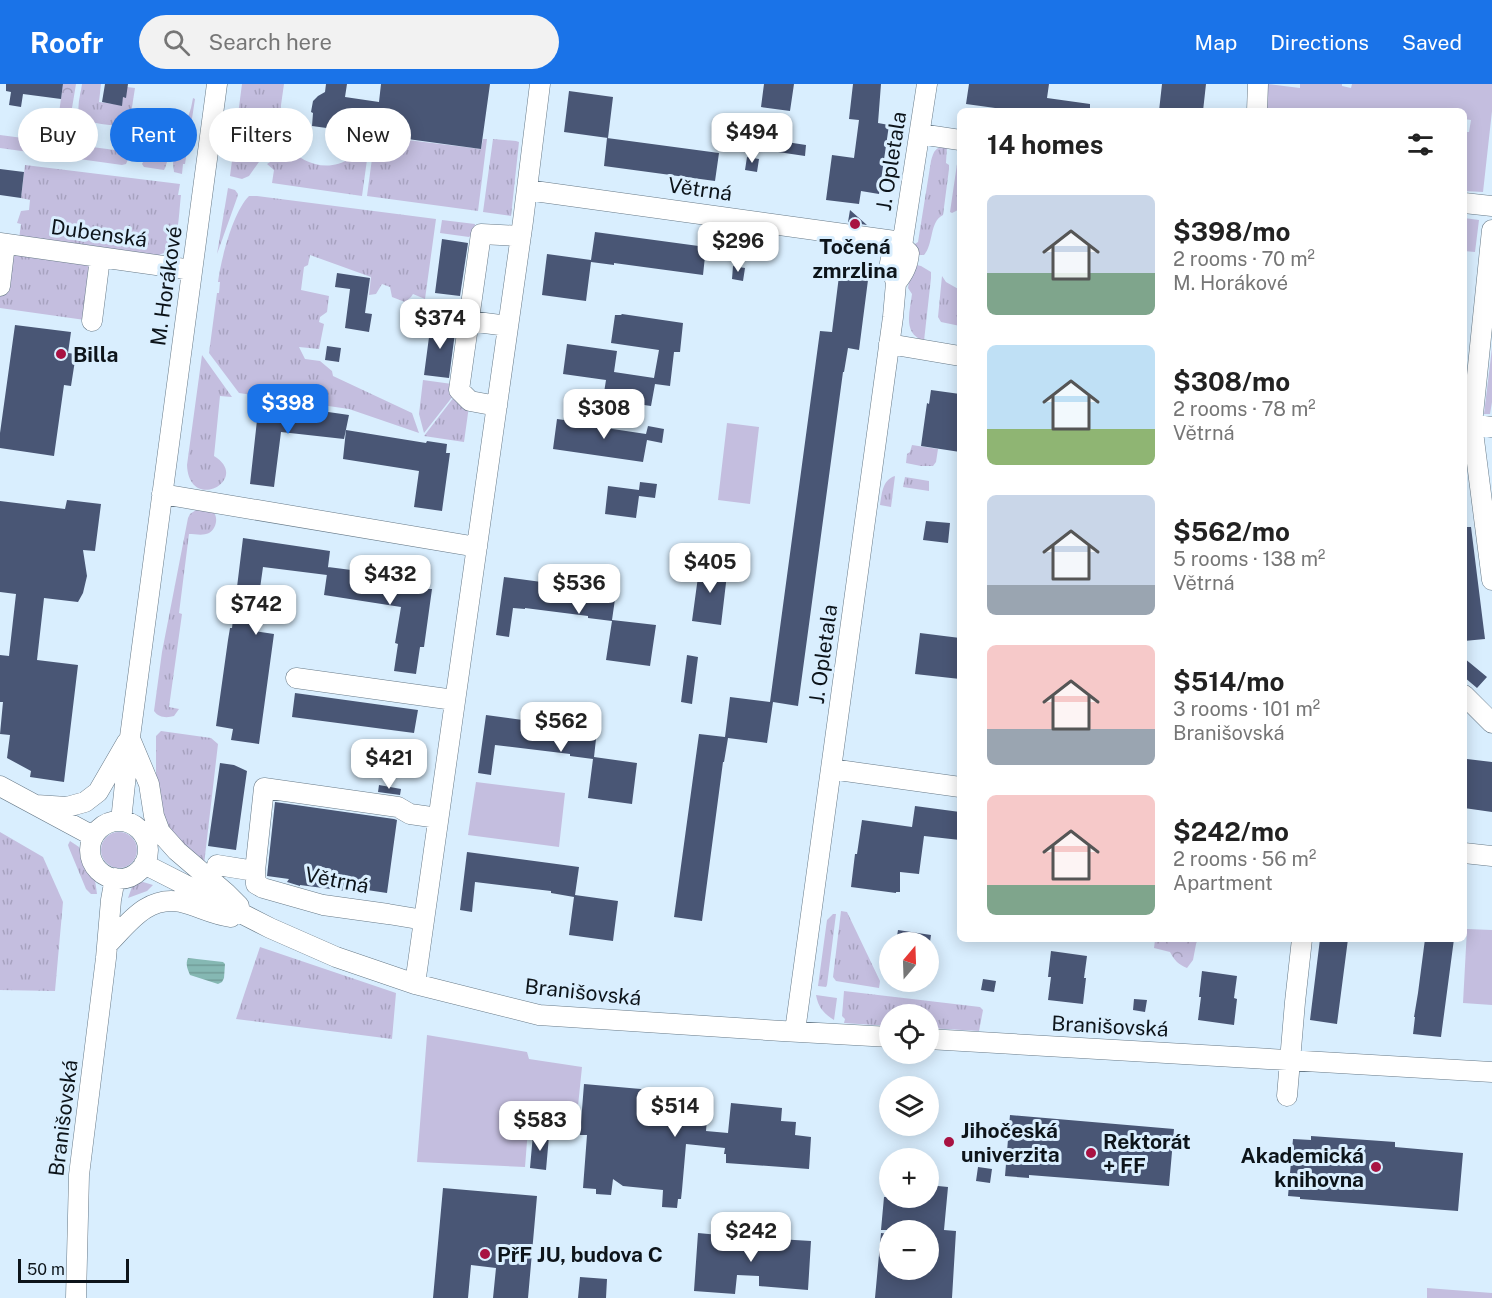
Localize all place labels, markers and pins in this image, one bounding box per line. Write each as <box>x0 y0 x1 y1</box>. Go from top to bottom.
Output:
pin: $494 <box>716 113 788 164</box>
marker: Točená zmrzlina <box>848 217 862 231</box>
pin: $296 <box>702 222 774 273</box>
place label: Točená zmrzlina <box>812 234 898 283</box>
pin: $374 <box>404 299 476 350</box>
place label: Billa <box>73 342 118 367</box>
marker: Billa <box>54 347 68 361</box>
pin: $398 <box>252 384 324 435</box>
pin: $308 <box>568 389 640 440</box>
pin: $405 <box>674 543 746 594</box>
pin: $432 <box>354 555 426 606</box>
pin: $536 <box>543 564 615 615</box>
pin: $742 <box>220 585 292 636</box>
pin: $562 <box>525 702 597 753</box>
pin: $421 <box>353 739 425 790</box>
pin: $514 <box>639 1087 711 1138</box>
pin: $583 <box>504 1101 576 1152</box>
place label: Jihočeská univerzita <box>961 1118 1060 1167</box>
place label: Rektorát + FF <box>1103 1129 1191 1178</box>
marker: Jihočeská univerzita <box>942 1135 956 1149</box>
place label: Akademická knihovna <box>1241 1143 1364 1192</box>
marker: Rektorát + FF <box>1084 1146 1098 1160</box>
marker: Akademická knihovna <box>1369 1160 1383 1174</box>
pin: $242 <box>715 1212 787 1263</box>
place label: PřF JU, budova C <box>497 1242 663 1267</box>
marker: PřF JU, budova C <box>478 1247 492 1261</box>

